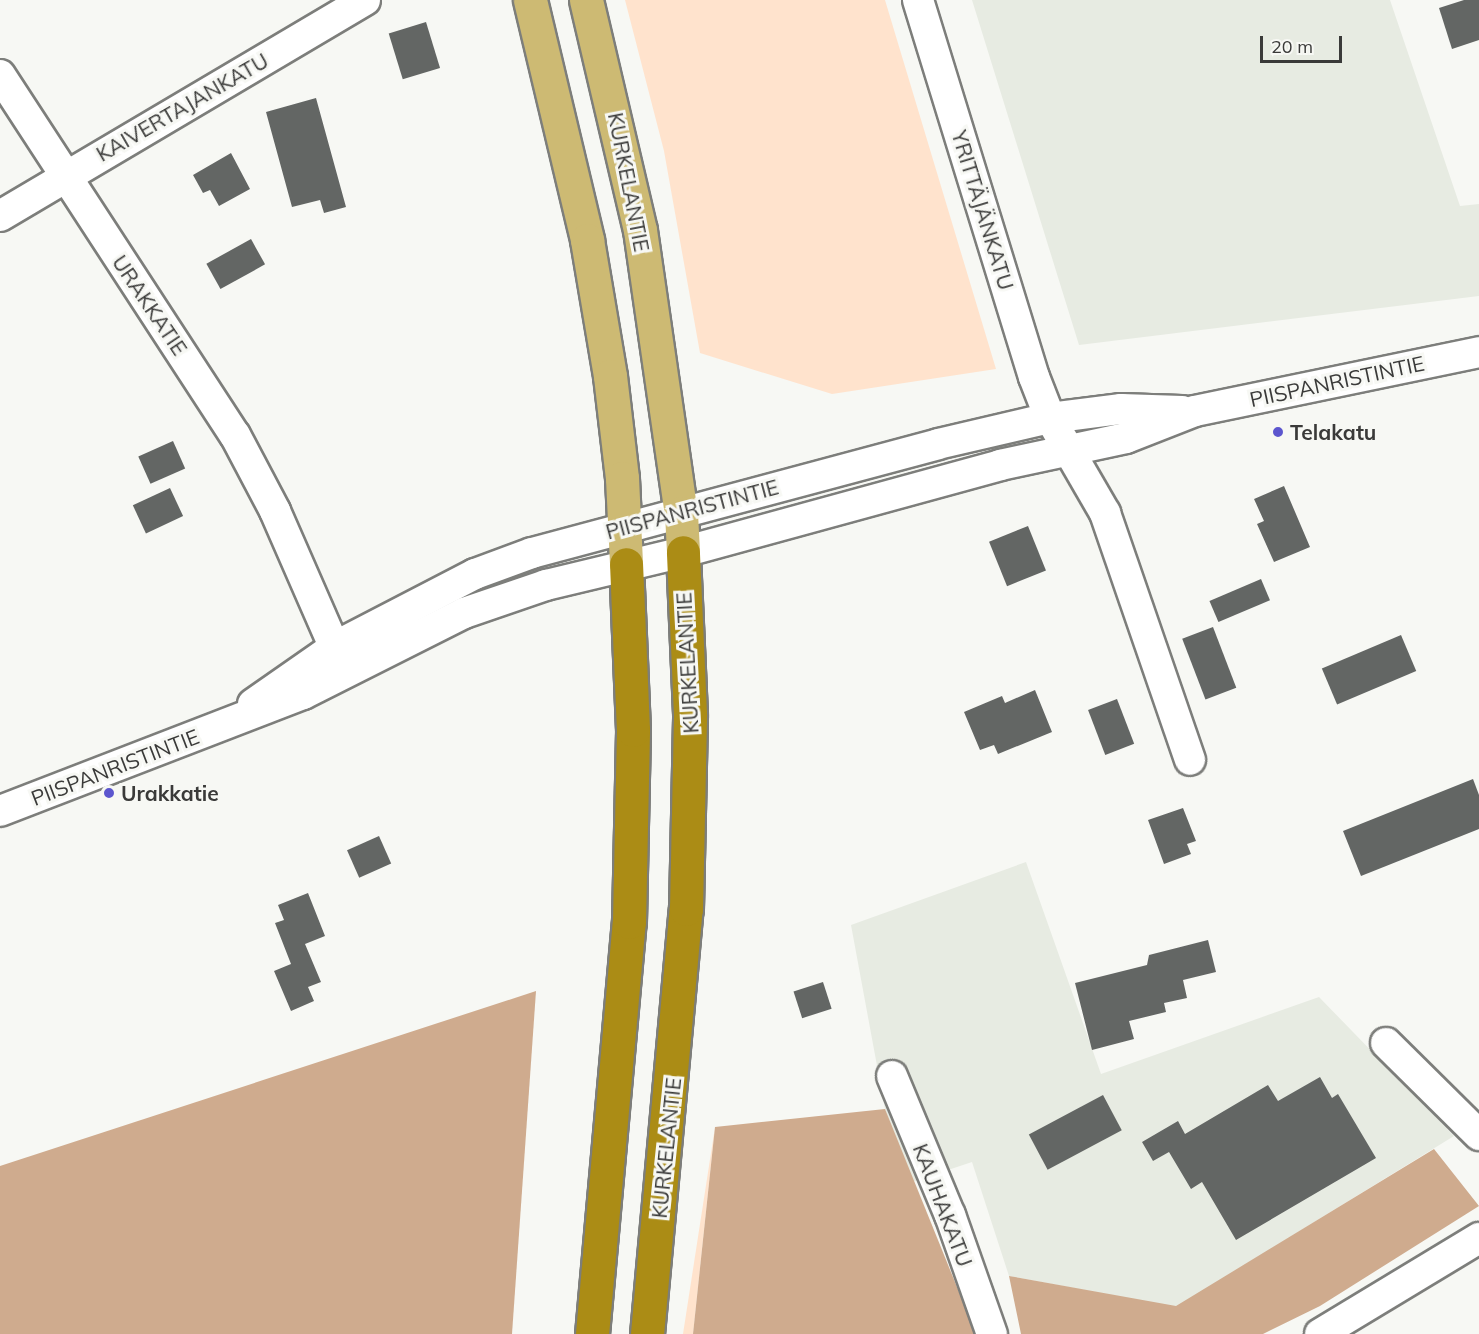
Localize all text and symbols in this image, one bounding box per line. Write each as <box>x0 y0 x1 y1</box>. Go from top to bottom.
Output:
scale bar <box>1263 24 1346 62</box>
text: 20 m <box>1271 35 1313 58</box>
street label: KAIVERTAJANKATU <box>92 48 272 166</box>
street label: KURKELANTIE <box>603 110 655 254</box>
street label: YRITTÄJÄNKATU <box>947 127 1019 293</box>
street label: URAKKATIE <box>107 250 193 360</box>
street label: PIISPANRISTINTIE <box>1247 350 1427 412</box>
place label: Telakatu <box>1290 419 1376 445</box>
marker: Telakatu <box>1271 425 1285 439</box>
street label: PIISPANRISTINTIE <box>603 474 781 544</box>
street label: KURKELANTIE <box>671 592 703 734</box>
street label: PIISPANRISTINTIE <box>27 723 203 811</box>
place label: Urakkatie <box>121 780 219 806</box>
marker: Urakkatie <box>102 786 116 800</box>
street label: KURKELANTIE <box>646 1076 686 1220</box>
street label: KAUHAKATU <box>908 1140 978 1270</box>

